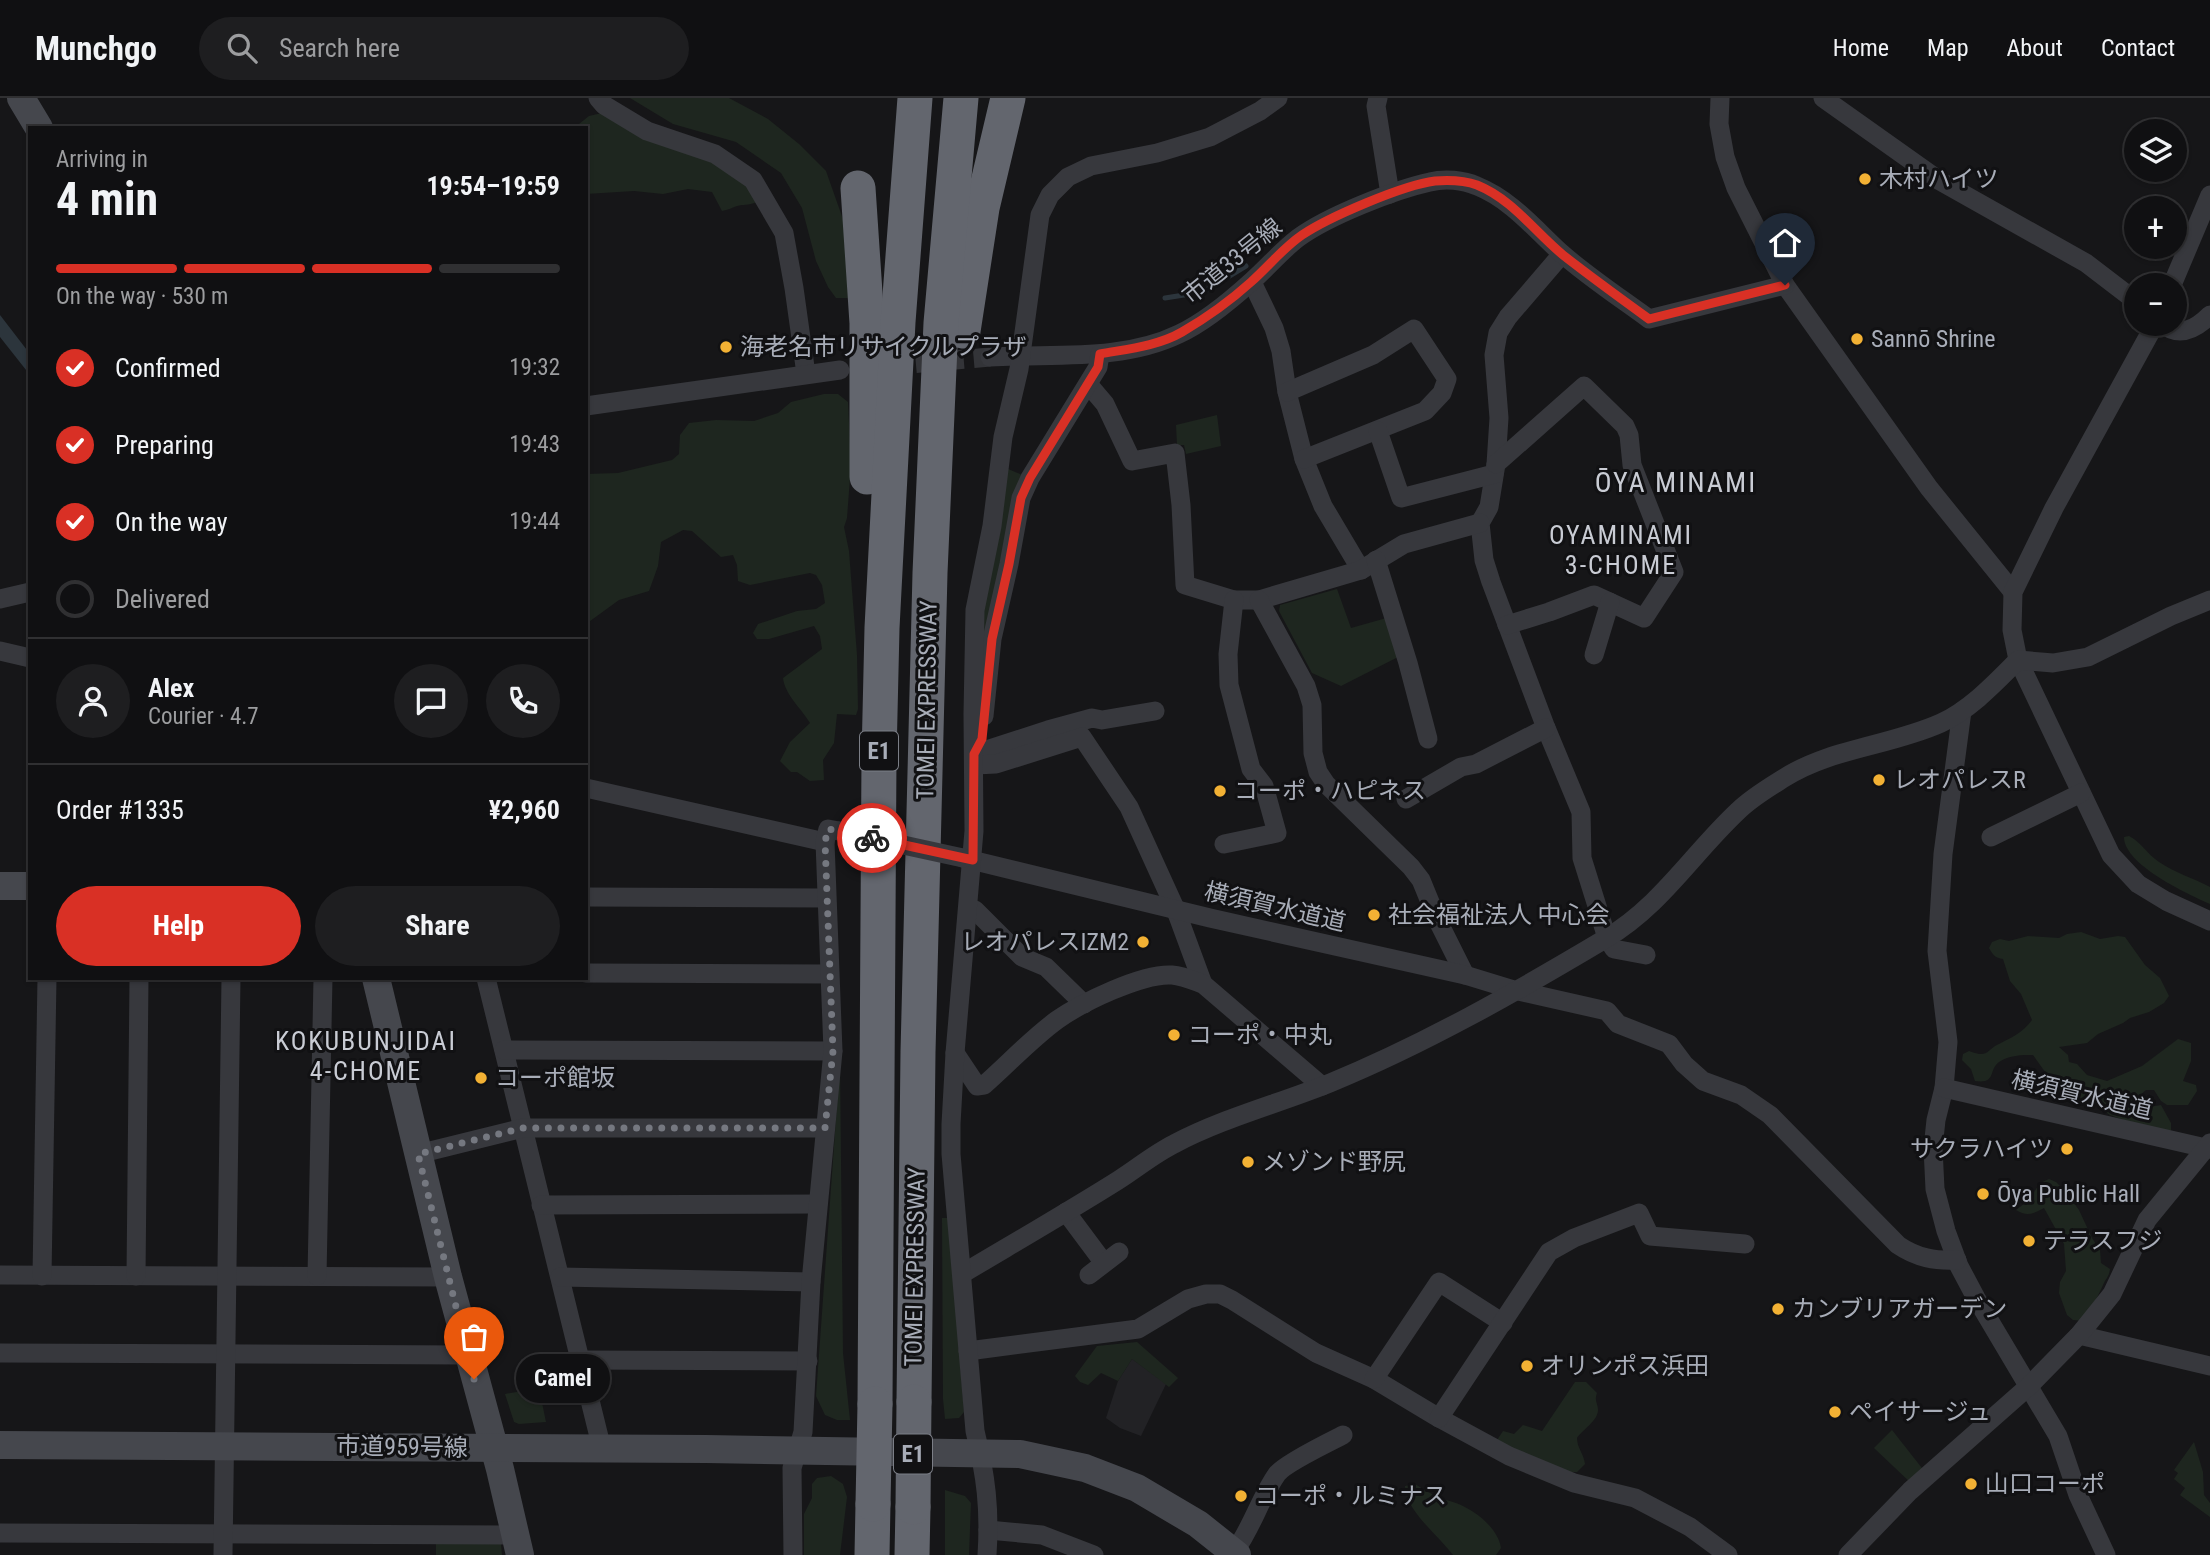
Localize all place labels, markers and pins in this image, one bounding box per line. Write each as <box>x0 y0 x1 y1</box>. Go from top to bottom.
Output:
place label: 木村ハイツ <box>1879 165 1999 193</box>
marker: 木村ハイツ <box>1857 171 1873 187</box>
pin <box>1755 213 1815 285</box>
place label: Sannō Shrine <box>1871 325 1995 353</box>
marker: Sannō Shrine <box>1849 331 1865 347</box>
place label: 海老名市リサイクルプラザ <box>740 333 1027 361</box>
marker: 海老名市リサイクルプラザ <box>718 339 734 355</box>
place label: レオパレスR <box>1893 766 2026 794</box>
marker: レオパレスR <box>1871 772 1887 788</box>
place label: コーポ・ハピネス <box>1234 777 1426 805</box>
marker: コーポ・ハピネス <box>1212 783 1228 799</box>
place label: 社会福祉法人 中心会 <box>1388 901 1610 929</box>
marker: 社会福祉法人 中心会 <box>1366 907 1382 923</box>
place label: レオパレスIZM2 <box>960 928 1129 956</box>
marker: レオパレスIZM2 <box>1135 934 1151 950</box>
place label: コーポ・中丸 <box>1188 1021 1332 1049</box>
marker: コーポ・中丸 <box>1166 1027 1182 1043</box>
place label: コーポ館坂 <box>495 1064 615 1092</box>
marker: コーポ館坂 <box>473 1070 489 1086</box>
place label: サクラハイツ <box>1910 1135 2053 1163</box>
marker: サクラハイツ <box>2059 1141 2075 1157</box>
place label: メゾンド野尻 <box>1262 1148 1406 1176</box>
marker: メゾンド野尻 <box>1240 1154 1256 1170</box>
place label: Ōya Public Hall <box>1997 1180 2140 1208</box>
marker: Ōya Public Hall <box>1975 1186 1991 1202</box>
place label: テラスフジ <box>2043 1227 2163 1255</box>
marker: テラスフジ <box>2021 1233 2037 1249</box>
place label: カンブリアガーデン <box>1792 1295 2007 1323</box>
marker: カンブリアガーデン <box>1770 1301 1786 1317</box>
pin <box>444 1307 504 1379</box>
place label: オリンポス浜田 <box>1541 1352 1709 1380</box>
callout: Camel <box>516 1354 610 1404</box>
marker: オリンポス浜田 <box>1519 1358 1535 1374</box>
place label: ペイサージュ <box>1849 1398 1991 1426</box>
marker: ペイサージュ <box>1827 1404 1843 1420</box>
place label: 山口コーポ <box>1985 1470 2105 1498</box>
marker: 山口コーポ <box>1963 1476 1979 1492</box>
place label: コーポ・ルミナス <box>1255 1482 1447 1510</box>
marker: コーポ・ルミナス <box>1233 1488 1249 1504</box>

